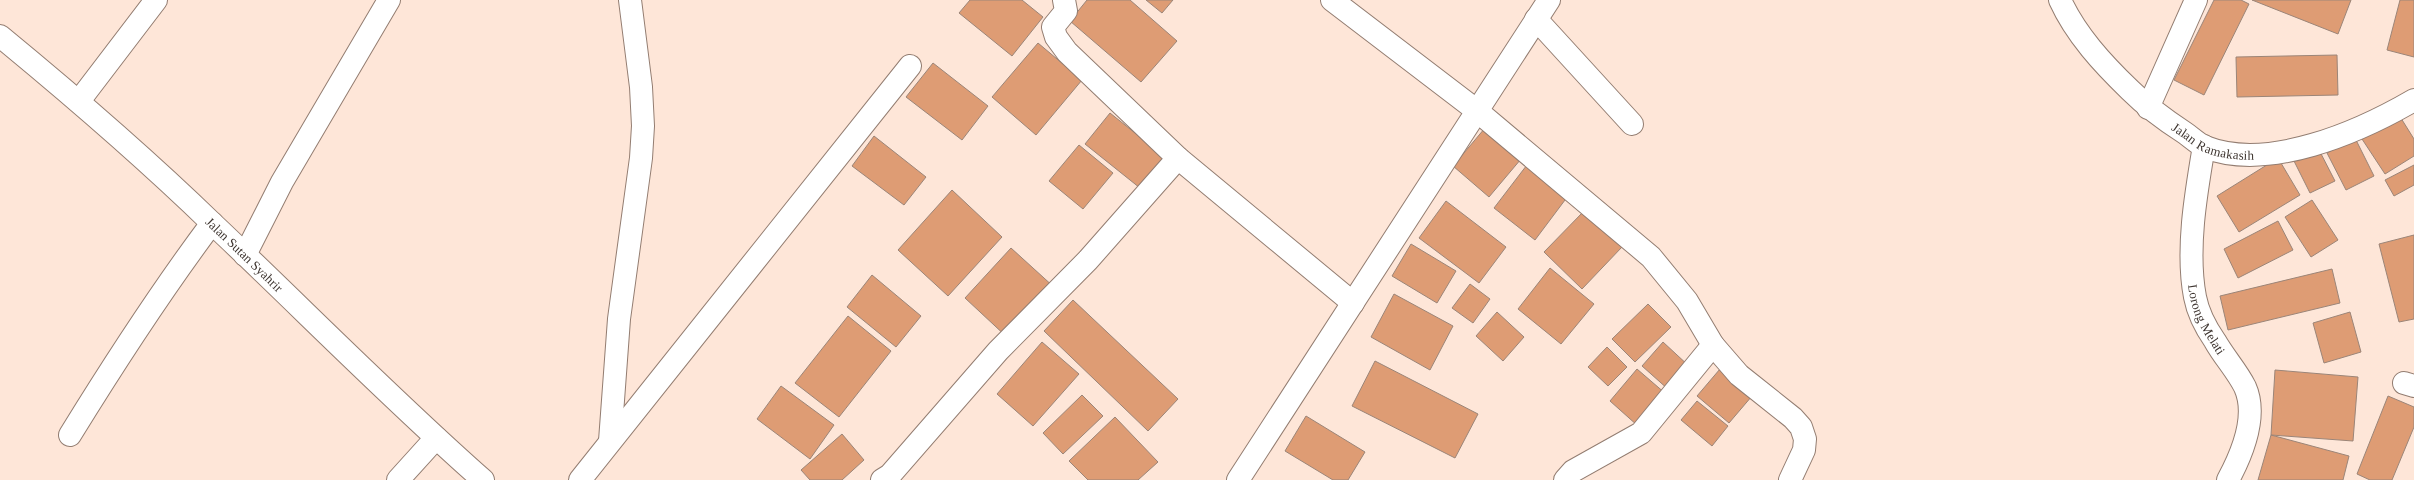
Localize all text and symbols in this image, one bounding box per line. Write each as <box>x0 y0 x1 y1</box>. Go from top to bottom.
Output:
street label: Jalan Ramakasih <box>2169 119 2254 162</box>
street label: Jalan Sutan Syahrir <box>203 214 287 295</box>
street label: Lorong Melati <box>2186 283 2229 357</box>

